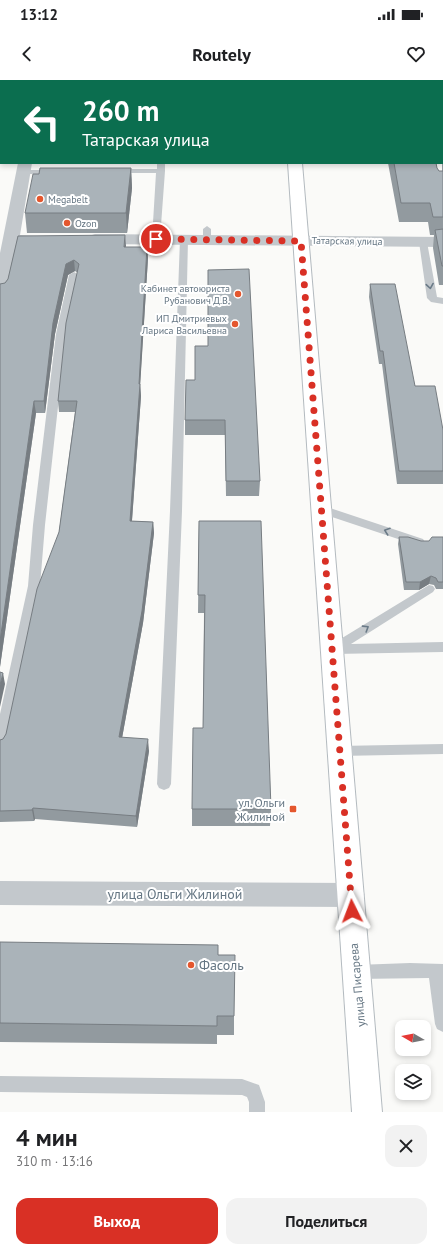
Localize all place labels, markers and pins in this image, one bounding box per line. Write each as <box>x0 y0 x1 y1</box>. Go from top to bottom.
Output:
place label: Megabelt <box>48 193 89 206</box>
marker: Megabelt <box>35 194 45 204</box>
place label: Ozon <box>75 217 97 230</box>
marker: Ozon <box>62 218 72 228</box>
pin <box>139 222 173 256</box>
place label: Кабинет автоюриста Рубанович Д.В. <box>141 282 230 307</box>
marker: Кабинет автоюриста Рубанович Д.В. <box>233 289 243 299</box>
place label: ИП Дмитриевых Лариса Васильевна <box>141 312 227 337</box>
marker: ИП Дмитриевых Лариса Васильевна <box>230 319 240 329</box>
place label: ул. Ольги Жилиной <box>236 795 285 824</box>
marker: ул. Ольги Жилиной <box>288 804 298 814</box>
place label: Фасоль <box>199 956 244 974</box>
marker: Фасоль <box>186 960 196 970</box>

